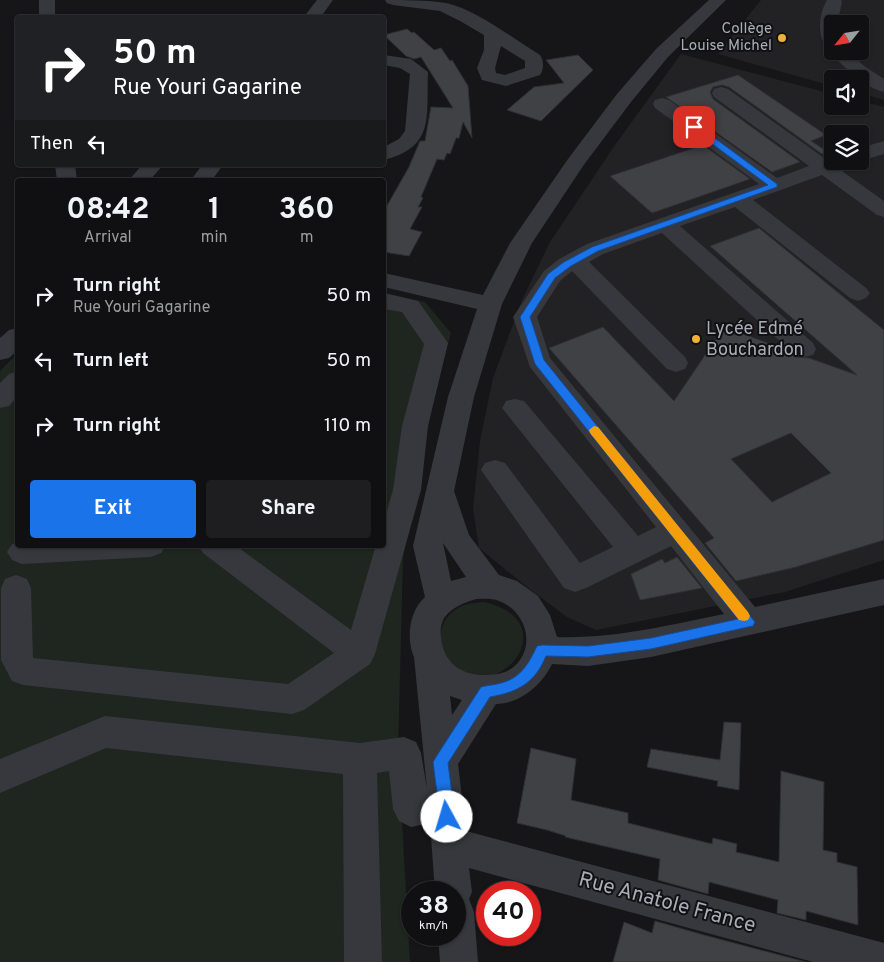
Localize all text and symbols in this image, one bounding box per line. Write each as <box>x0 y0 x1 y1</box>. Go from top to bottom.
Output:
north arrow <box>824 15 869 60</box>
map controls <box>824 15 869 170</box>
place label: Collège Louise Michel <box>680 20 772 56</box>
text: 50 m <box>113 32 197 76</box>
marker: Collège Louise Michel <box>776 32 788 44</box>
icon: right <box>30 35 95 100</box>
button: sound <box>824 70 869 115</box>
text: Rue Youri Gagarine <box>113 75 302 102</box>
pin <box>673 106 715 148</box>
icon: arrive <box>680 113 708 141</box>
button: layers <box>824 125 869 170</box>
icon: left <box>83 130 111 158</box>
text: Then <box>30 132 73 156</box>
text: 08:42 <box>66 192 150 229</box>
text: 1 <box>208 192 220 229</box>
text: 360 <box>279 192 335 229</box>
text: Arrival <box>84 228 132 248</box>
text: min <box>201 228 227 248</box>
text: m <box>300 228 314 248</box>
text: Turn right <box>73 274 161 298</box>
icon: right <box>30 282 58 310</box>
text: 50 m <box>326 284 371 308</box>
text: Rue Youri Gagarine <box>73 298 210 318</box>
place label: Lycée Edmé Bouchardon <box>706 318 804 362</box>
marker: Lycée Edmé Bouchardon <box>690 333 702 345</box>
icon: left <box>30 347 58 375</box>
text: Turn left <box>73 349 149 373</box>
text: 50 m <box>326 349 371 373</box>
icon: right <box>30 412 58 440</box>
text: Turn right <box>73 414 161 438</box>
text: 110 m <box>324 414 371 438</box>
button: Exit <box>30 480 196 538</box>
button: Share <box>206 480 371 538</box>
position arrow <box>420 790 472 842</box>
street label: Rue Anatole France <box>575 866 759 940</box>
speed limit sign: 40 <box>476 881 541 946</box>
text: 38 <box>418 891 449 923</box>
text: km/h <box>419 918 448 934</box>

